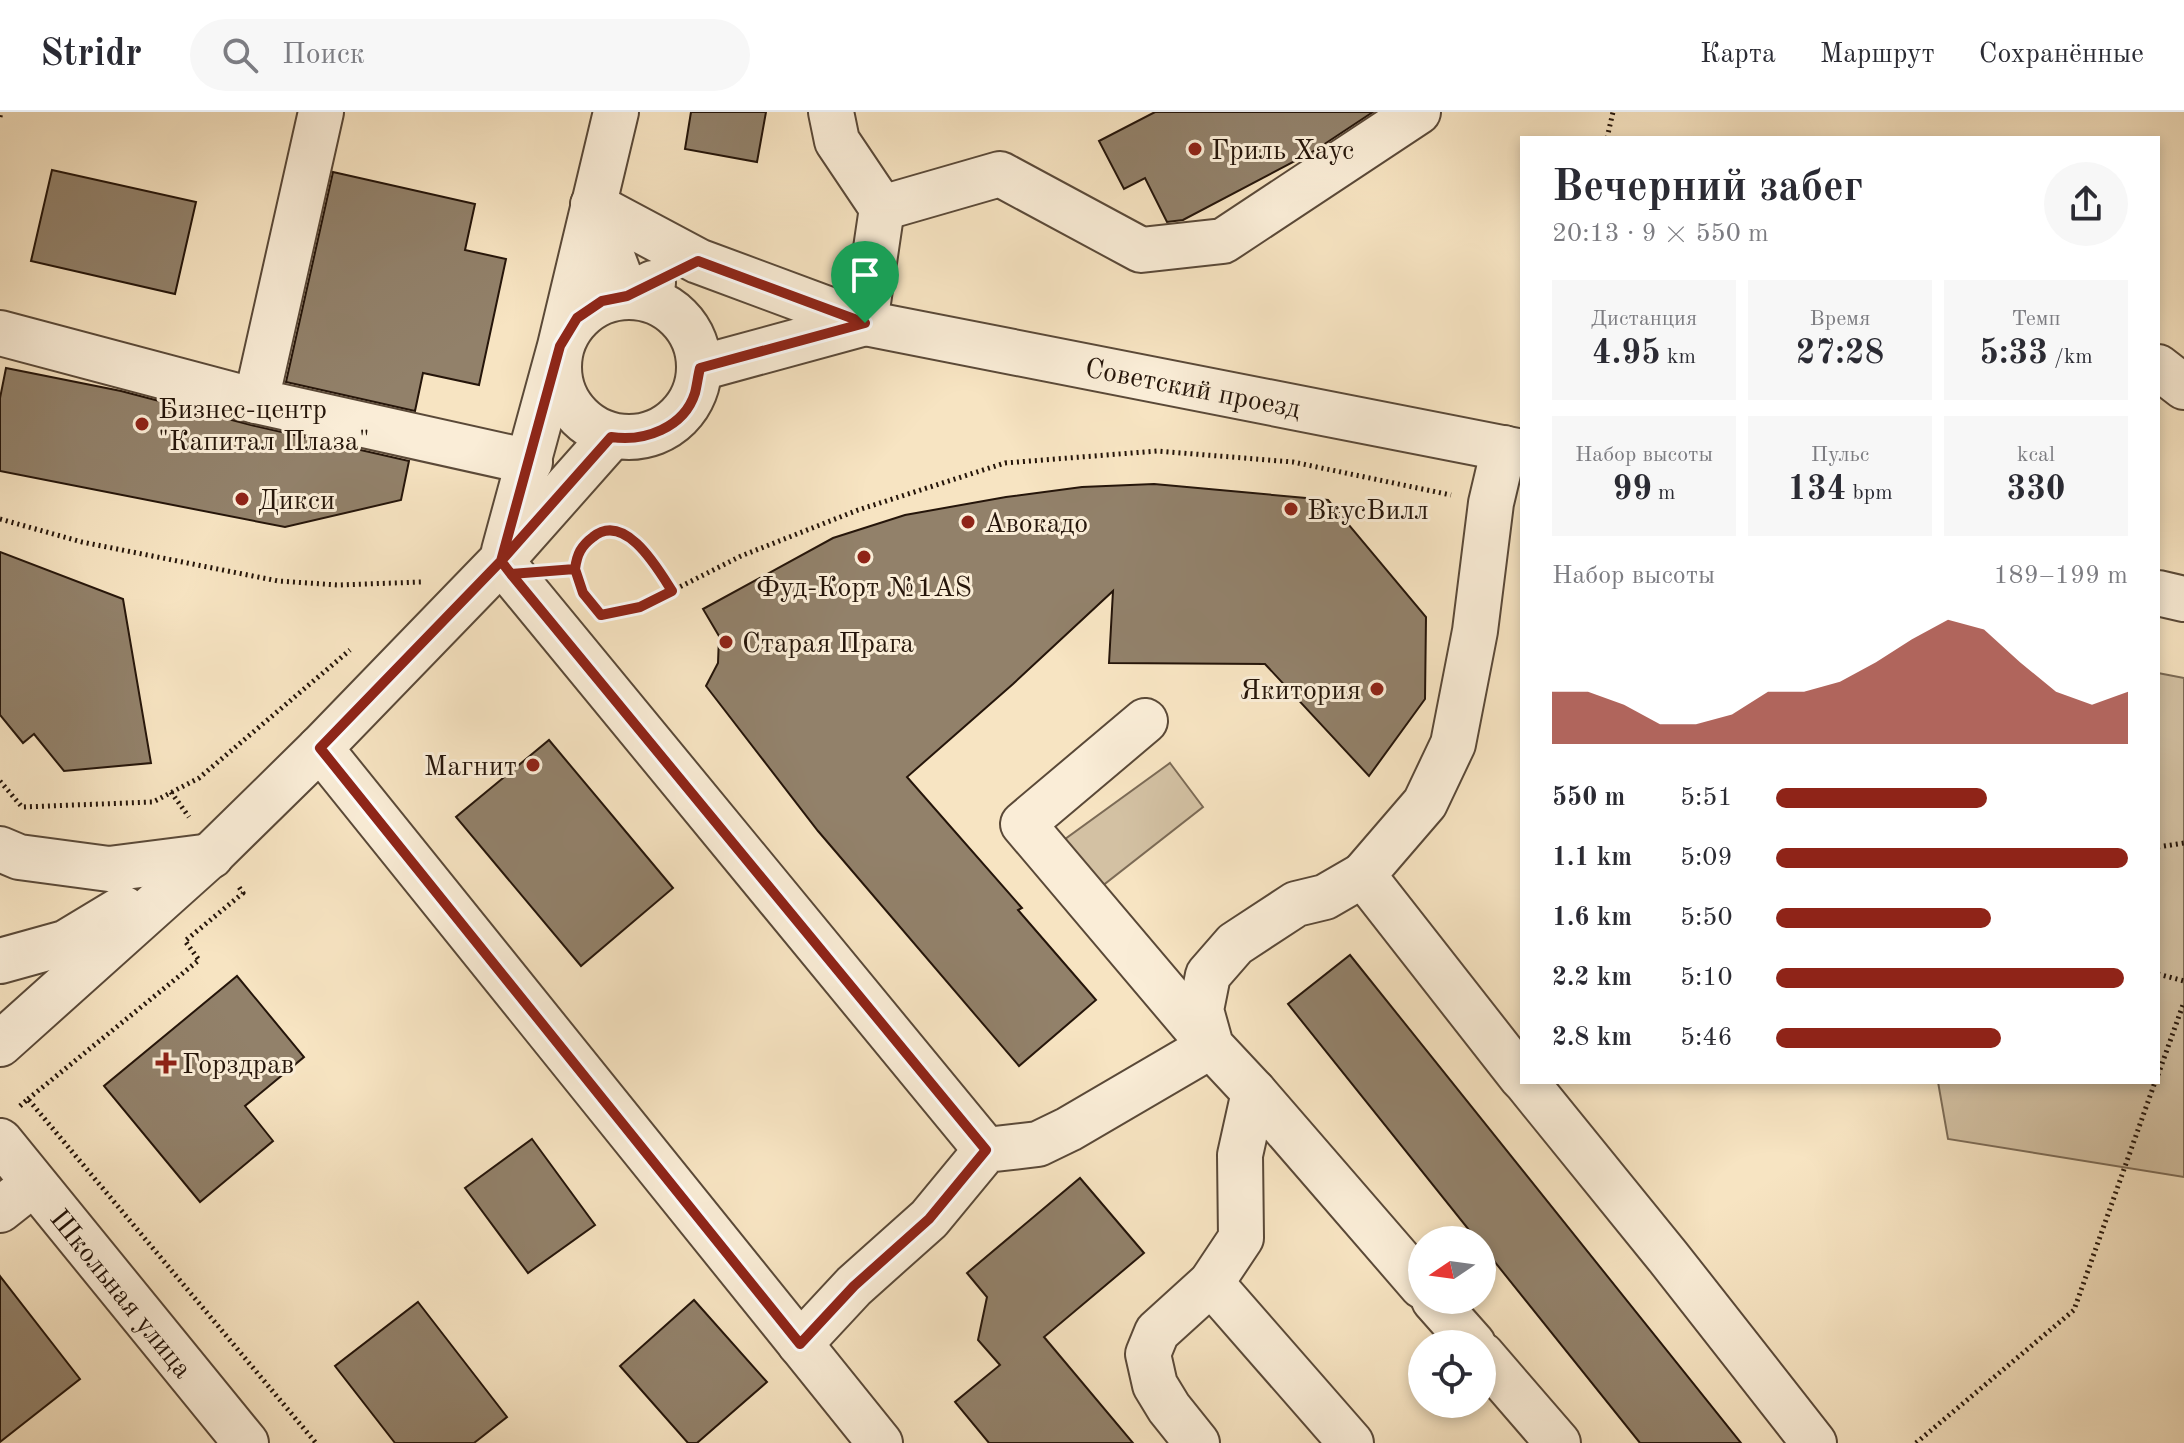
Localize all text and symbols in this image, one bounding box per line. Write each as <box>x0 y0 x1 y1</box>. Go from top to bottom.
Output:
search box <box>190 19 750 91</box>
icon: search <box>218 33 262 77</box>
text: Stridr <box>40 36 142 74</box>
text: Поиск <box>282 40 365 70</box>
text: Карта <box>1700 41 1776 69</box>
text: Маршрут <box>1820 41 1935 69</box>
text: Сохранённые <box>1979 41 2144 69</box>
place label: Гриль Хаус <box>1211 138 1354 166</box>
marker: Гриль Хаус <box>1186 140 1204 158</box>
button: share <box>2044 162 2128 246</box>
text: Вечерний забег <box>1552 166 1863 210</box>
text: 20:13 · 9 × 550 m <box>1552 221 1769 247</box>
pin <box>831 241 899 323</box>
icon: arrive <box>843 253 887 297</box>
text: Дистанция <box>1591 308 1697 330</box>
text: Время <box>1810 308 1870 330</box>
text: Темп <box>2011 308 2061 330</box>
text: 4.95 <box>1592 337 1661 371</box>
text: 27:28 <box>1796 337 1884 371</box>
text: 5:33 <box>1979 337 2048 371</box>
text: km <box>1661 346 1696 368</box>
text: /km <box>2048 346 2093 368</box>
street label: Советский проезд <box>1082 355 1303 425</box>
place label: Бизнес-центр "Капитал Плаза" <box>158 397 370 457</box>
marker: Бизнес-центр "Капитал Плаза" <box>133 415 151 433</box>
text: Набор высоты <box>1575 444 1713 466</box>
text: Пульс <box>1811 444 1869 466</box>
text: kcal <box>2017 444 2055 466</box>
text: 99 <box>1612 473 1652 507</box>
text: 134 <box>1787 473 1846 507</box>
text: 330 <box>2006 473 2066 507</box>
text: m <box>1652 482 1676 504</box>
text: bpm <box>1846 482 1893 504</box>
place label: Дикси <box>258 488 335 516</box>
marker: Дикси <box>233 490 251 508</box>
place label: ВкусВилл <box>1307 498 1429 526</box>
marker: ВкусВилл <box>1282 500 1300 518</box>
place label: Авокадо <box>984 511 1088 539</box>
marker: Авокадо <box>959 513 977 531</box>
marker: Фуд-Корт №1AS <box>855 548 873 566</box>
text: Набор высоты <box>1552 563 1715 589</box>
text: 189–199 m <box>1993 563 2128 589</box>
place label: Фуд-Корт №1AS <box>756 575 972 603</box>
place label: Старая Прага <box>742 631 914 659</box>
marker: Старая Прага <box>717 633 735 651</box>
place label: Якитория <box>1240 678 1361 706</box>
marker: Якитория <box>1368 680 1386 698</box>
place label: Магнит <box>424 754 517 782</box>
marker: Магнит <box>524 756 542 774</box>
text: 550 m <box>1552 785 1625 811</box>
text: 5:51 <box>1680 785 1733 811</box>
text: 1.1 km <box>1552 845 1632 871</box>
text: 5:09 <box>1680 845 1733 871</box>
text: 1.6 km <box>1552 905 1632 931</box>
text: 5:50 <box>1680 905 1733 931</box>
text: 2.2 km <box>1552 965 1632 991</box>
text: 5:10 <box>1680 965 1733 991</box>
text: 2.8 km <box>1552 1025 1632 1051</box>
text: 5:46 <box>1680 1025 1733 1051</box>
place label: Горздрав <box>182 1052 294 1080</box>
marker: Горздрав <box>157 1054 175 1072</box>
street label: Школьная улица <box>43 1205 196 1385</box>
north arrow <box>1408 1226 1496 1314</box>
map controls <box>1408 1226 1496 1418</box>
button: locate <box>1408 1330 1496 1418</box>

